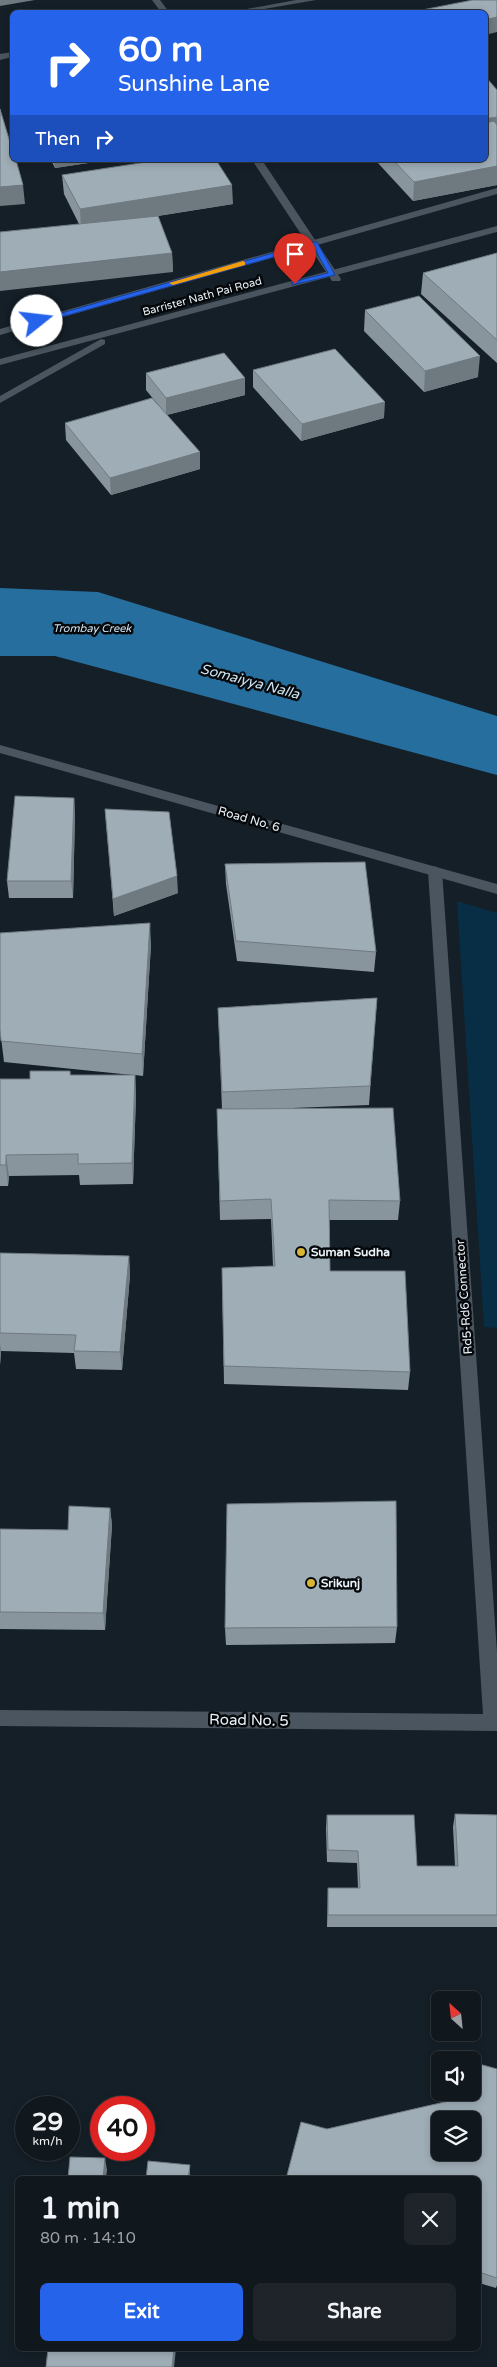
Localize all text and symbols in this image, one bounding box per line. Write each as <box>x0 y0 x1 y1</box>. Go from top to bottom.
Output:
text: 60 m <box>118 29 203 71</box>
icon: right <box>35 30 100 95</box>
text: Sunshine Lane <box>118 71 270 97</box>
icon: right <box>90 125 118 153</box>
text: Then <box>35 128 80 150</box>
pin <box>274 233 316 284</box>
icon: arrive <box>281 240 309 268</box>
street label: Barrister Nath Pai Road <box>141 274 263 319</box>
position arrow <box>10 294 62 346</box>
water label: Trombay Creek <box>53 622 132 635</box>
water label: Somaiyya Nalla <box>199 660 302 703</box>
street label: Road No. 6 <box>216 803 282 835</box>
street label: Rd5-Rd6 Connector <box>453 1239 475 1355</box>
place label: Suman Sudha <box>311 1245 390 1259</box>
marker: Suman Sudha <box>295 1246 307 1258</box>
place label: Srikunj <box>321 1576 360 1591</box>
marker: Srikunj <box>305 1577 317 1589</box>
street label: Road No. 5 <box>209 1710 289 1730</box>
north arrow <box>431 1991 481 2041</box>
map controls <box>431 1991 481 2161</box>
button: sound <box>431 2051 481 2101</box>
speed limit sign: 40 <box>90 2096 155 2161</box>
text: 29 <box>32 2107 63 2137</box>
button: layers <box>431 2111 481 2161</box>
text: km/h <box>32 2134 63 2148</box>
text: 1 min <box>40 2190 120 2227</box>
button: close <box>404 2193 456 2245</box>
text: 80 m · 14:10 <box>40 2228 136 2248</box>
button: Exit <box>40 2283 243 2341</box>
button: Share <box>253 2283 456 2341</box>

